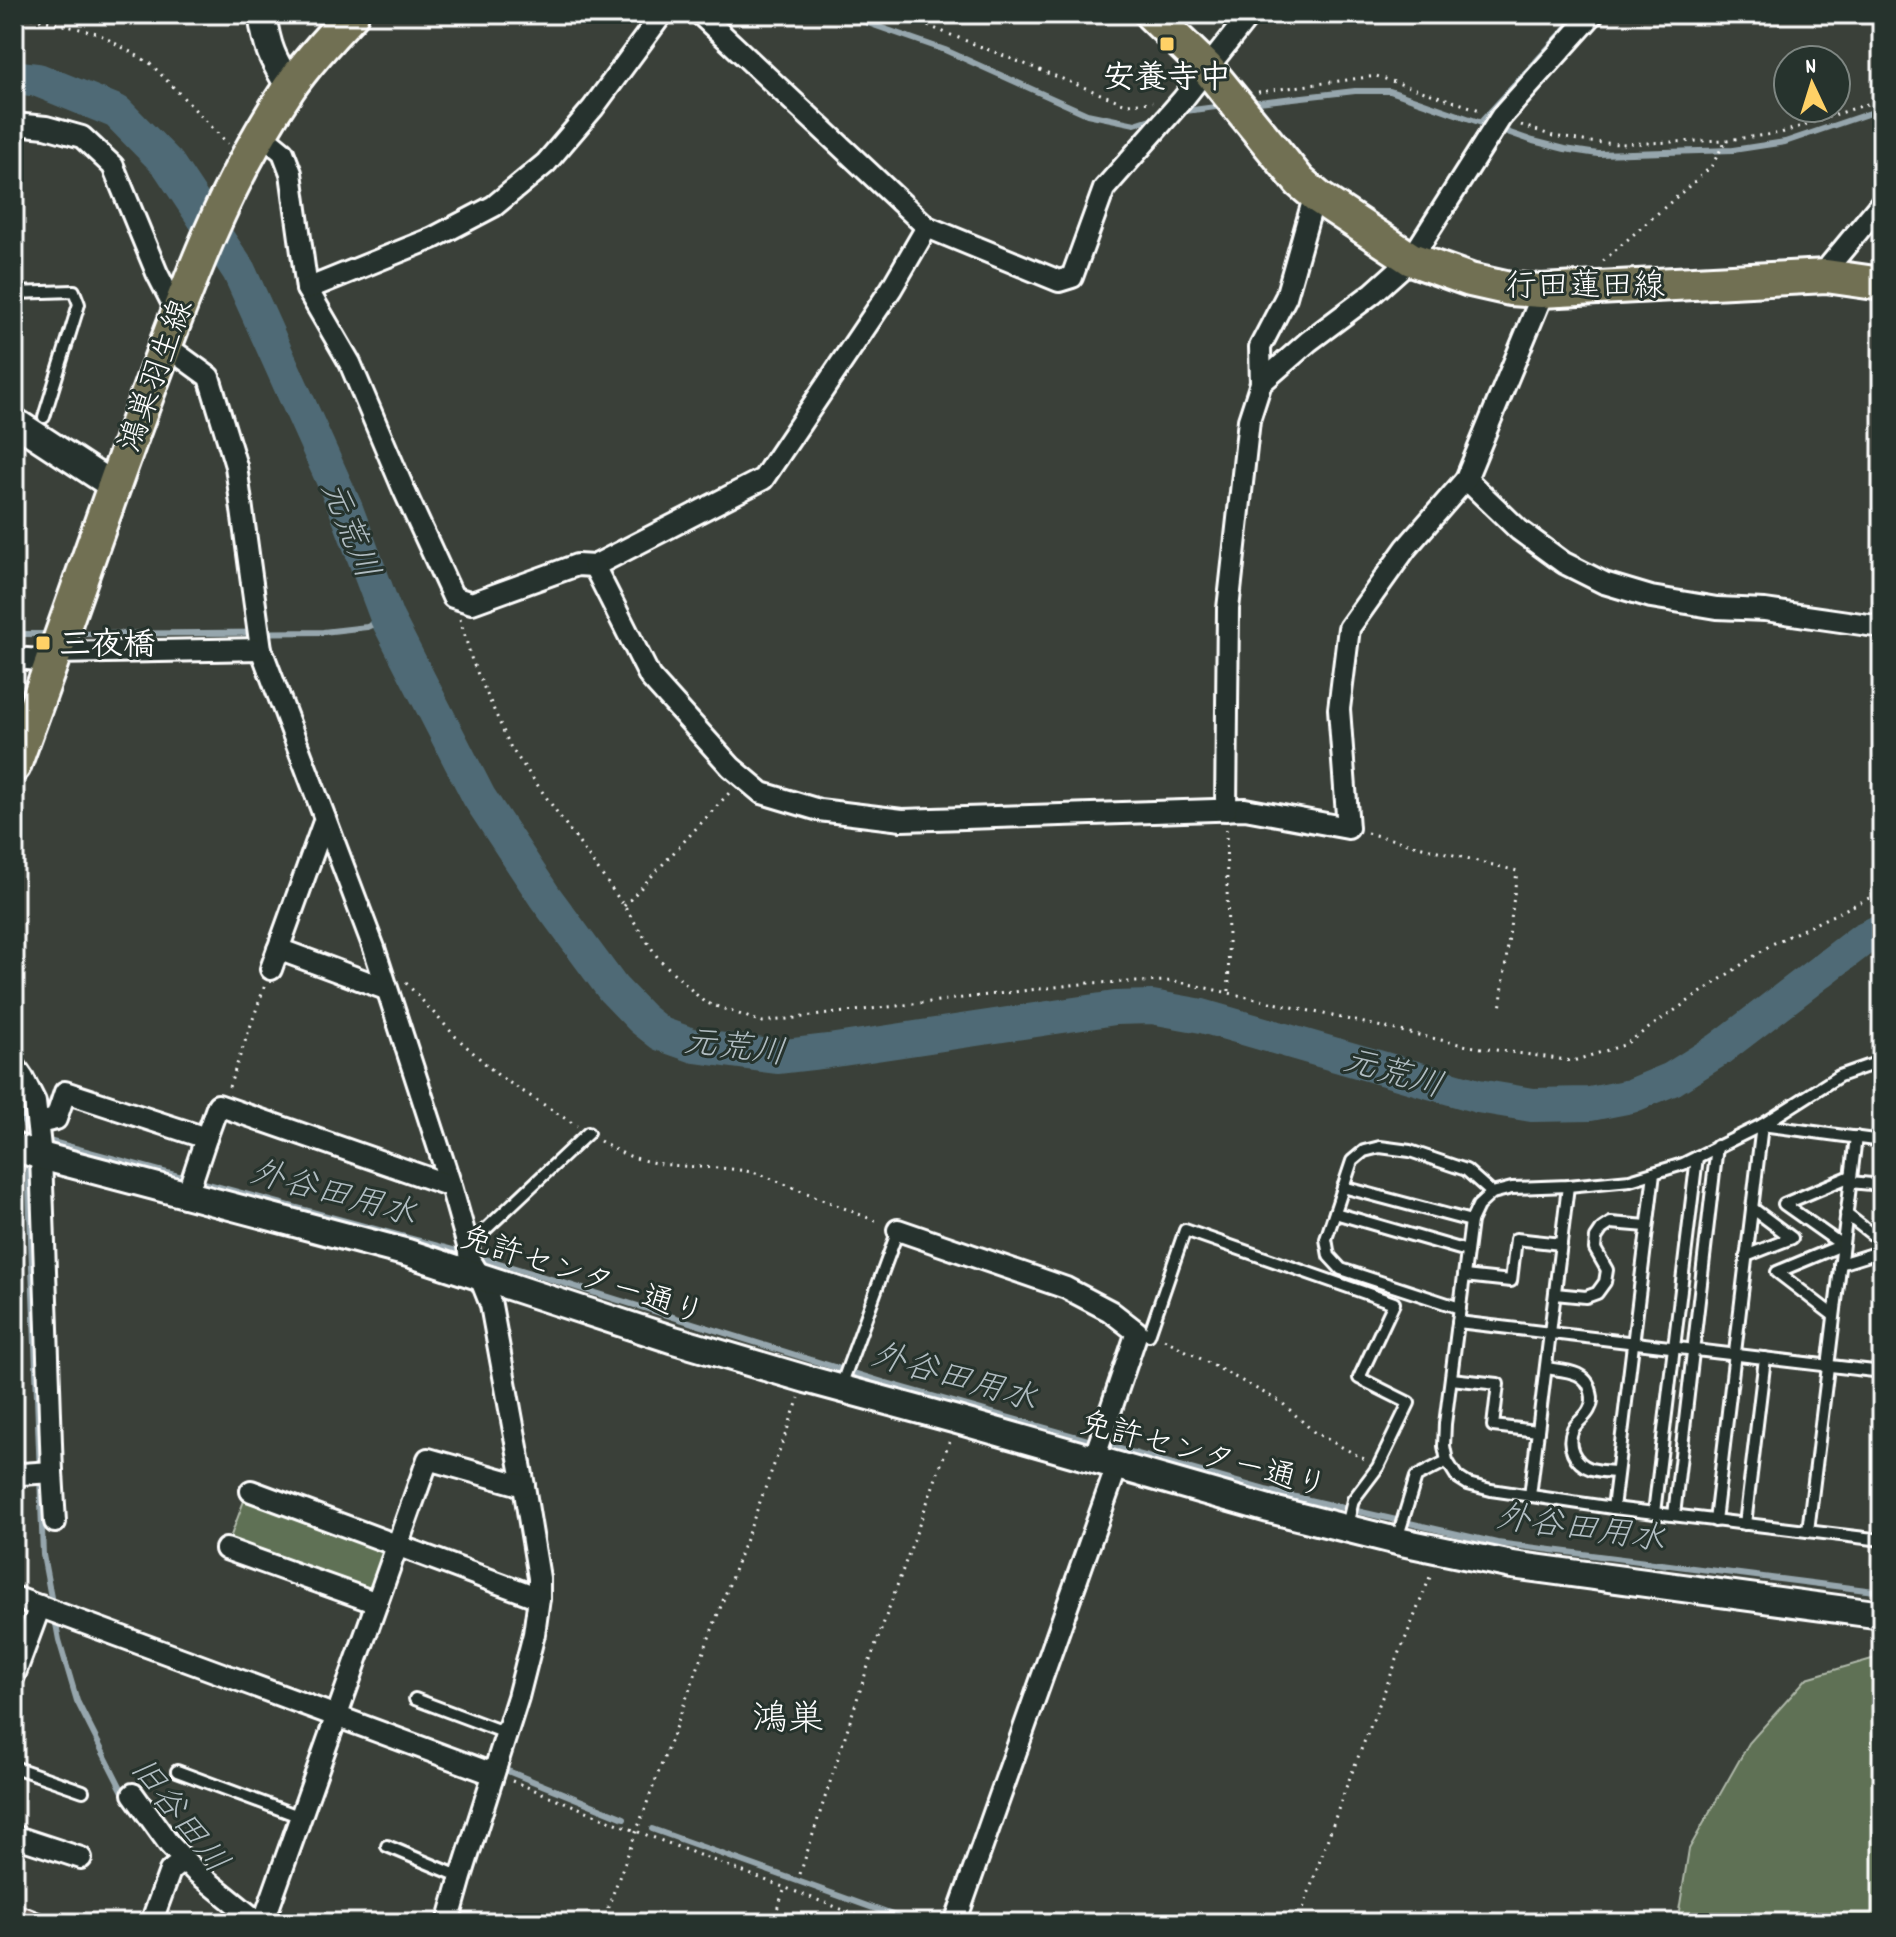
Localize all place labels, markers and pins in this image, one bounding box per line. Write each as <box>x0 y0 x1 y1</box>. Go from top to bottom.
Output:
marker: 安養寺中 <box>1158 35 1176 53</box>
place label: 安養寺中 <box>1103 58 1231 104</box>
place label: 三夜橋 <box>59 625 155 671</box>
marker: 三夜橋 <box>34 634 52 652</box>

